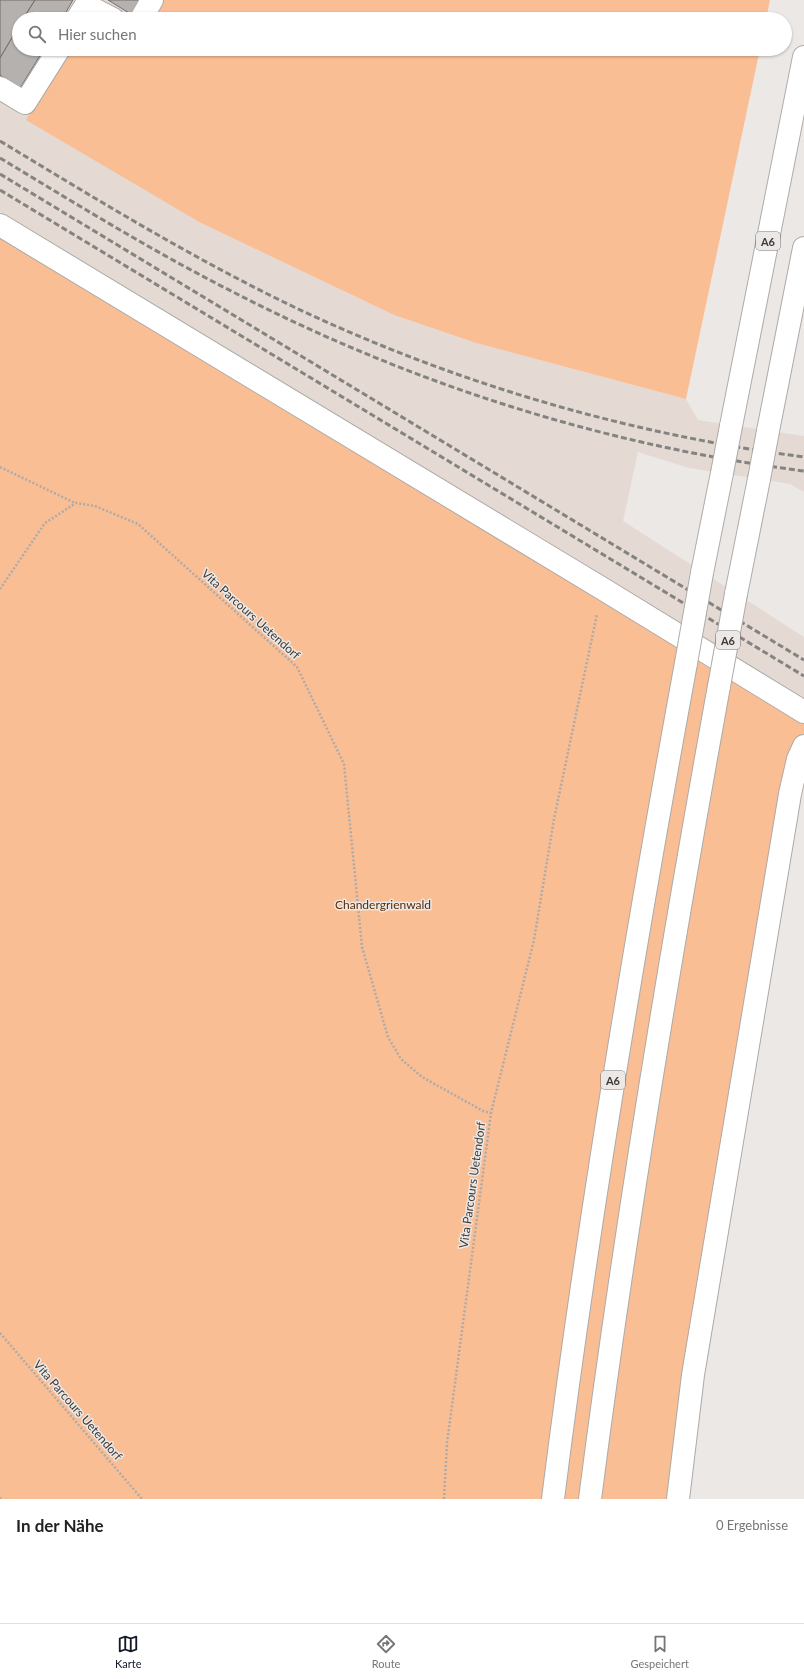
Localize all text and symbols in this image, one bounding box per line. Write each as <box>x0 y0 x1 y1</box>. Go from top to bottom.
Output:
search box <box>12 12 792 56</box>
icon: search <box>26 23 48 45</box>
text: Hier suchen <box>58 25 137 43</box>
road number: A6 <box>756 232 780 250</box>
street label: Vita Parcours Uetendorf <box>199 566 304 663</box>
road number: A6 <box>716 631 740 649</box>
park label: Chandergrienwald <box>335 897 431 912</box>
road number: A6 <box>601 1071 625 1089</box>
street label: Vita Parcours Uetendorf <box>456 1120 488 1249</box>
street label: Vita Parcours Uetendorf <box>31 1357 126 1464</box>
text: In der Nähe <box>16 1515 104 1536</box>
text: 0 Ergebnisse <box>716 1517 788 1533</box>
tab: Karte <box>115 1633 142 1670</box>
tab: Route <box>372 1633 400 1670</box>
tab: Gespeichert <box>631 1633 689 1670</box>

